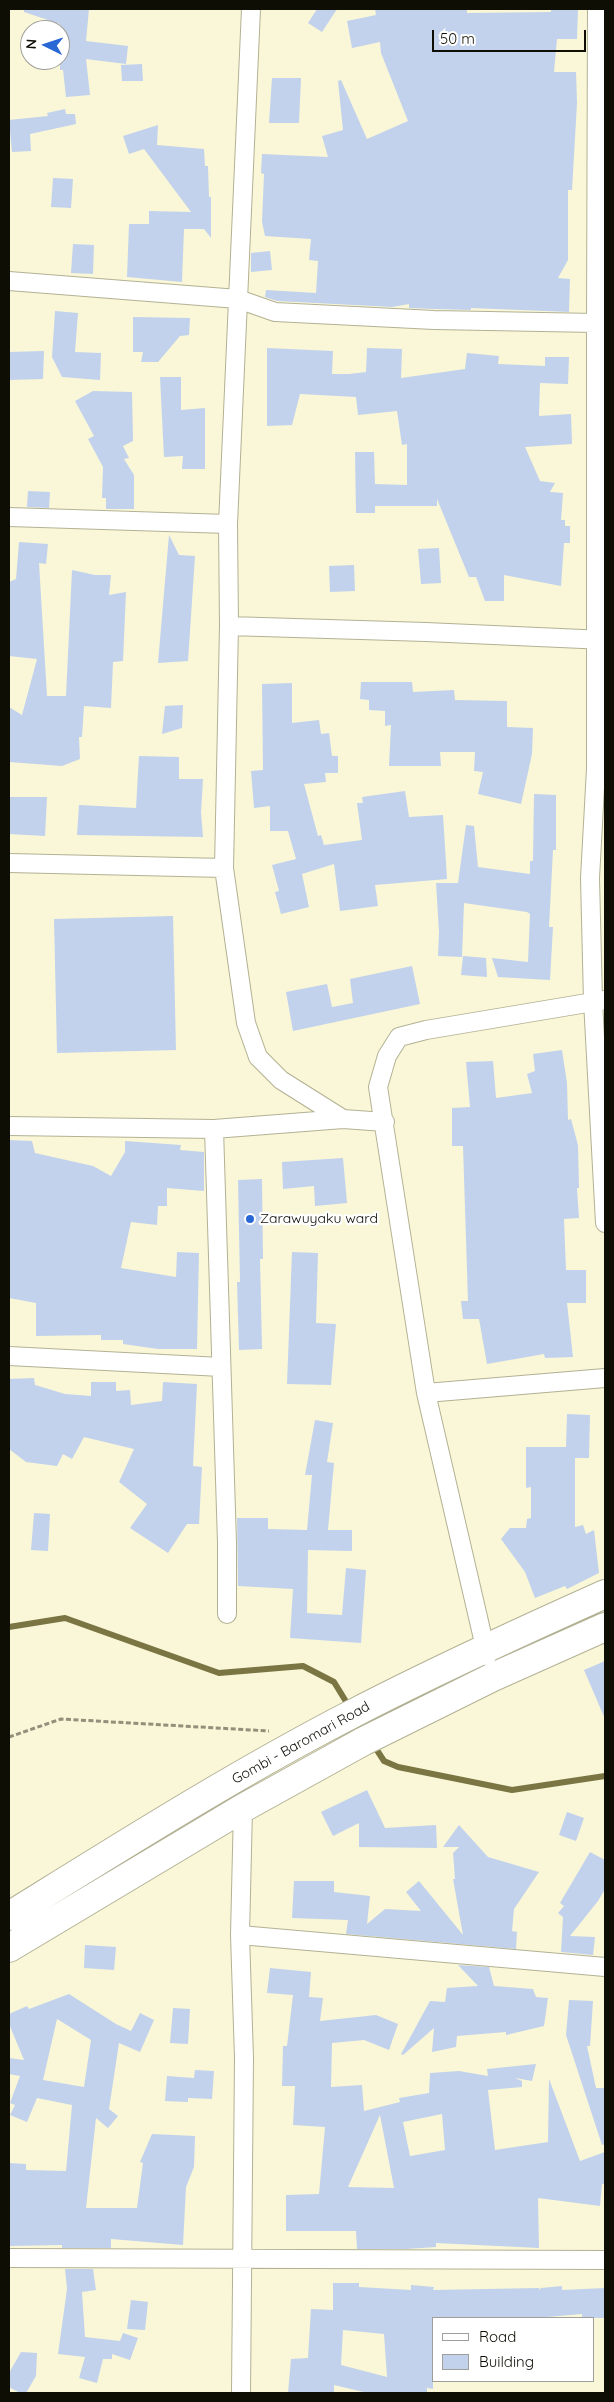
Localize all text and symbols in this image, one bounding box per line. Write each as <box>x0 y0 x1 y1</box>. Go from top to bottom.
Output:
north arrow <box>20 20 70 70</box>
scale bar <box>434 20 588 52</box>
text: 50 m <box>440 29 475 48</box>
text: N <box>22 38 40 50</box>
place label: Zarawuyaku ward <box>260 1211 378 1227</box>
marker: Zarawuyaku ward <box>244 1213 256 1225</box>
street label: Gombi - Baromari Road <box>229 1698 373 1788</box>
legend <box>432 2317 594 2382</box>
text: Road <box>479 2327 516 2346</box>
text: Building <box>479 2352 534 2371</box>

